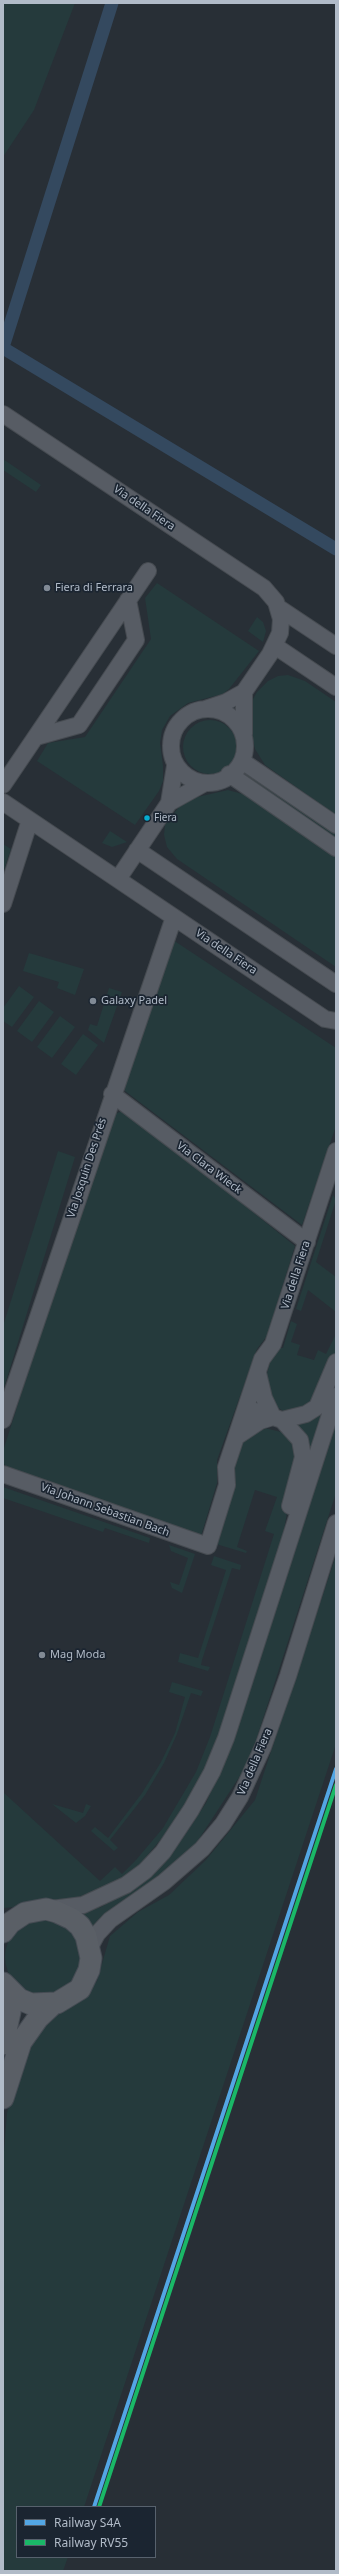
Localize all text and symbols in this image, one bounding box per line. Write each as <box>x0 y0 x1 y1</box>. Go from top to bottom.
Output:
street label: Via della Fiera <box>111 483 177 533</box>
place label: Fiera di Ferrara <box>55 581 133 595</box>
marker: Fiera di Ferrara <box>42 583 52 593</box>
place label: Fiera <box>154 812 177 824</box>
marker: Fiera <box>142 813 152 823</box>
street label: Via della Fiera <box>193 927 259 977</box>
place label: Galaxy Padel <box>101 994 167 1008</box>
marker: Galaxy Padel <box>88 996 98 1006</box>
street label: Via Josquin Des Prés <box>65 1116 109 1220</box>
street label: Via Clara Wieck <box>174 1139 244 1197</box>
street label: Via della Fiera <box>279 1239 313 1311</box>
street label: Via Johann Sebastian Bach <box>39 1481 171 1539</box>
place label: Mag Moda <box>50 1648 105 1662</box>
marker: Mag Moda <box>37 1650 47 1660</box>
street label: Via della Fiera <box>235 1727 275 1797</box>
legend <box>16 2506 156 2558</box>
text: Railway S4A <box>54 2514 121 2531</box>
text: Railway RV55 <box>54 2534 128 2551</box>

